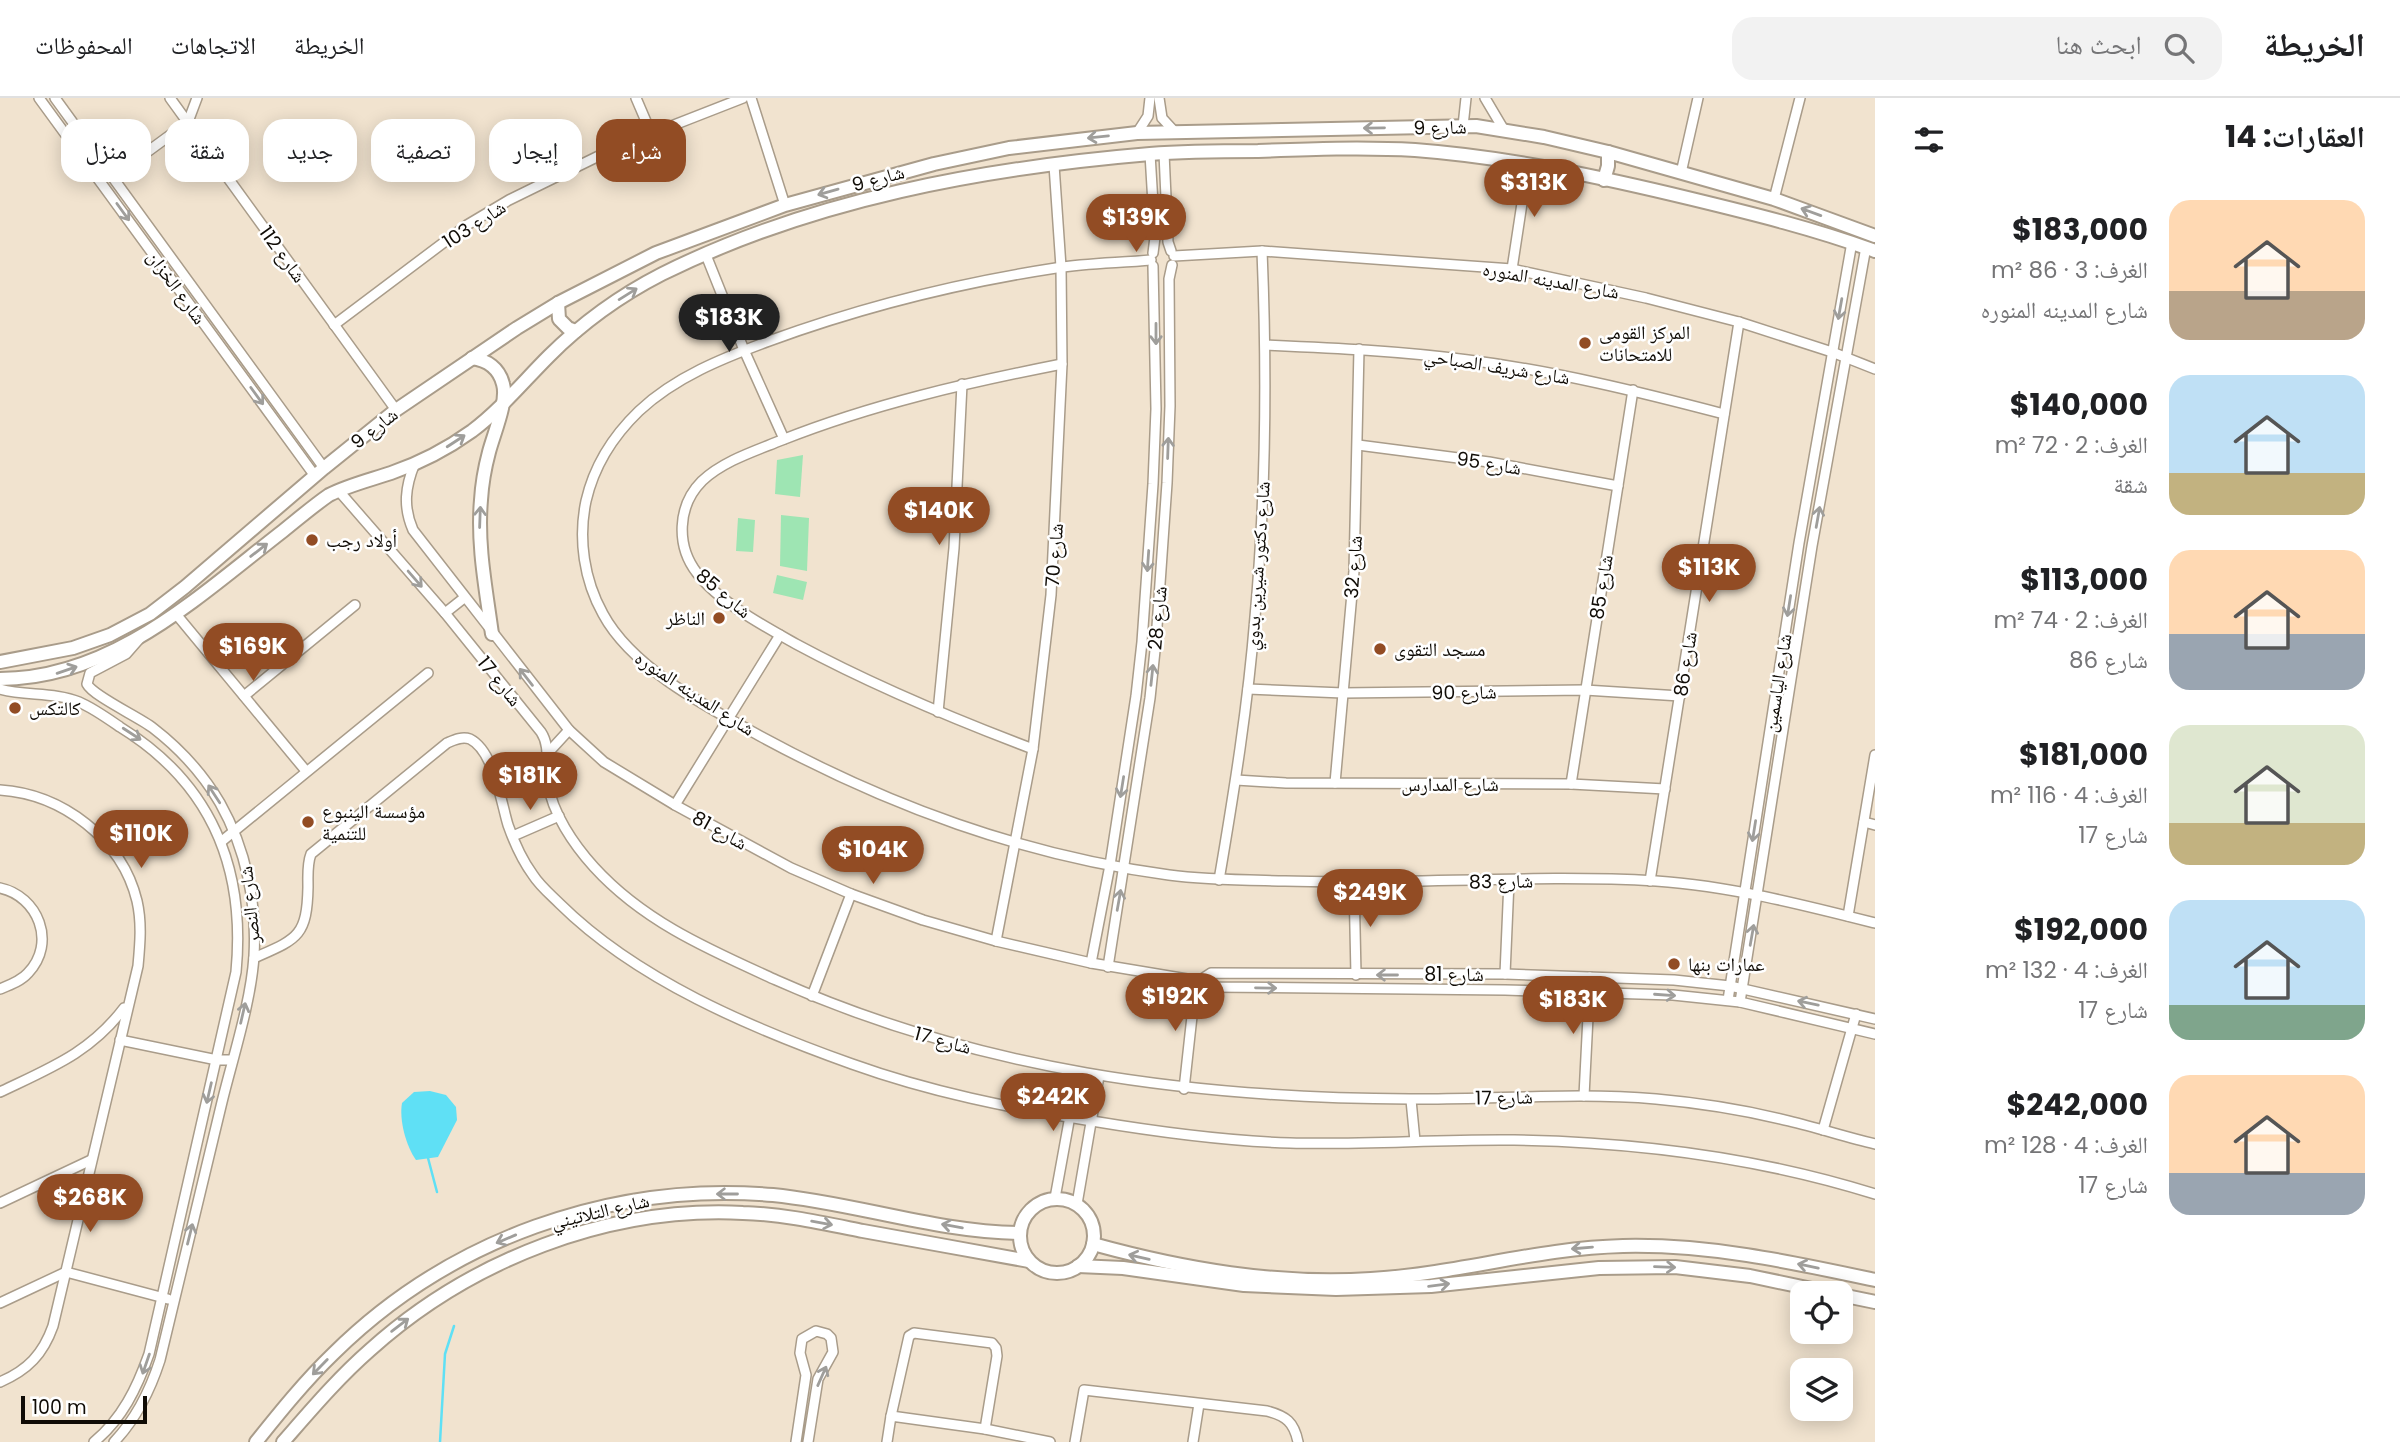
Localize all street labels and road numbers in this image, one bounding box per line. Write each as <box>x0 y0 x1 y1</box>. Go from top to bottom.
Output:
street label: شارع 9 <box>1413 114 1467 141</box>
street label: شارع 9 <box>849 159 907 198</box>
street label: شارع 103 <box>437 194 511 255</box>
street label: شارع 112 <box>253 220 312 288</box>
street label: شارع الخزان <box>140 245 213 330</box>
street label: شارع المدينه المنوره <box>1480 255 1621 306</box>
street label: شارع شريف الصباحي <box>1422 342 1572 393</box>
street label: شارع 9 <box>345 401 404 455</box>
street label: شارع 95 <box>1455 445 1523 482</box>
street label: شارع دكتور شيرين بدوي <box>1238 480 1279 652</box>
street label: شارع 70 <box>1039 522 1070 588</box>
street label: شارع 32 <box>1338 535 1369 600</box>
street label: شارع 85 <box>1583 553 1620 621</box>
street label: شارع 85 <box>690 562 757 625</box>
street label: شارع 28 <box>1141 585 1174 651</box>
street label: شارع 86 <box>1667 630 1704 698</box>
street label: شارع الياسمين <box>1756 632 1799 734</box>
street label: شارع المدينه المنوره <box>629 644 760 742</box>
street label: شارع 17 <box>471 650 528 712</box>
street label: شارع 90 <box>1431 678 1497 707</box>
street label: شارع المدارس <box>1401 771 1499 798</box>
street label: شارع 81 <box>687 804 752 857</box>
street label: شارع النصر <box>232 865 267 946</box>
street label: شارع 83 <box>1469 867 1533 896</box>
street label: شارع 81 <box>1424 961 1484 988</box>
street label: شارع 17 <box>912 1020 974 1061</box>
street label: شارع 17 <box>1475 1083 1533 1112</box>
street label: شارع التلاتيني <box>548 1187 652 1238</box>

